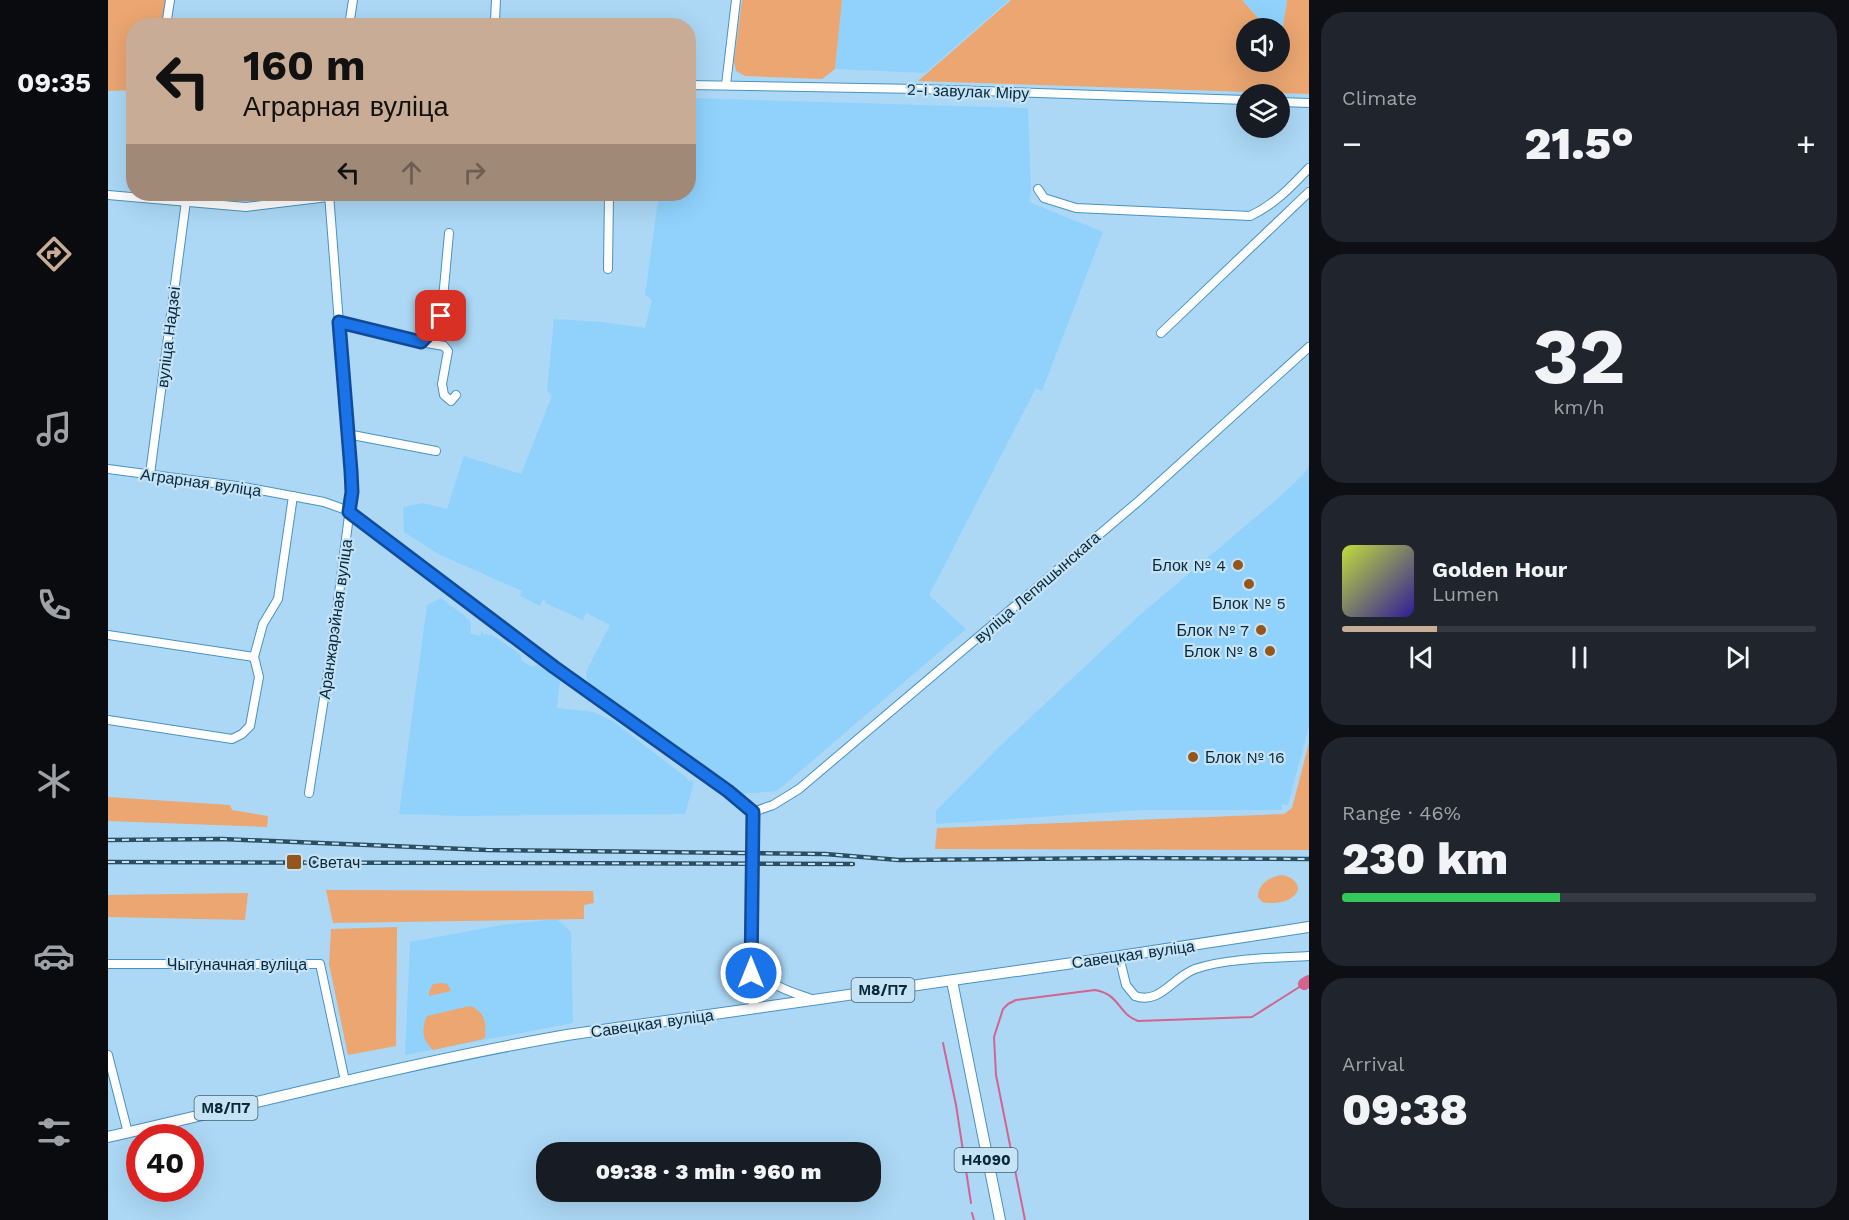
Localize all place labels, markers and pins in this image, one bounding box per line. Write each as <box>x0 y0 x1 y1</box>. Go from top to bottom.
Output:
pin <box>415 290 466 341</box>
place label: Блок № 4 <box>1152 556 1226 575</box>
marker: Блок № 4 <box>1231 558 1245 572</box>
marker: Блок № 5 <box>1242 577 1256 591</box>
place label: Блок № 5 <box>1212 594 1286 613</box>
place label: Блок № 7 <box>1177 621 1249 640</box>
marker: Блок № 7 <box>1254 623 1268 637</box>
place label: Блок № 8 <box>1184 642 1258 661</box>
marker: Блок № 8 <box>1263 644 1277 658</box>
place label: Блок № 16 <box>1205 748 1285 767</box>
marker: Блок № 16 <box>1186 750 1200 764</box>
marker: Светач <box>285 853 303 871</box>
place label: Светач <box>308 853 360 872</box>

